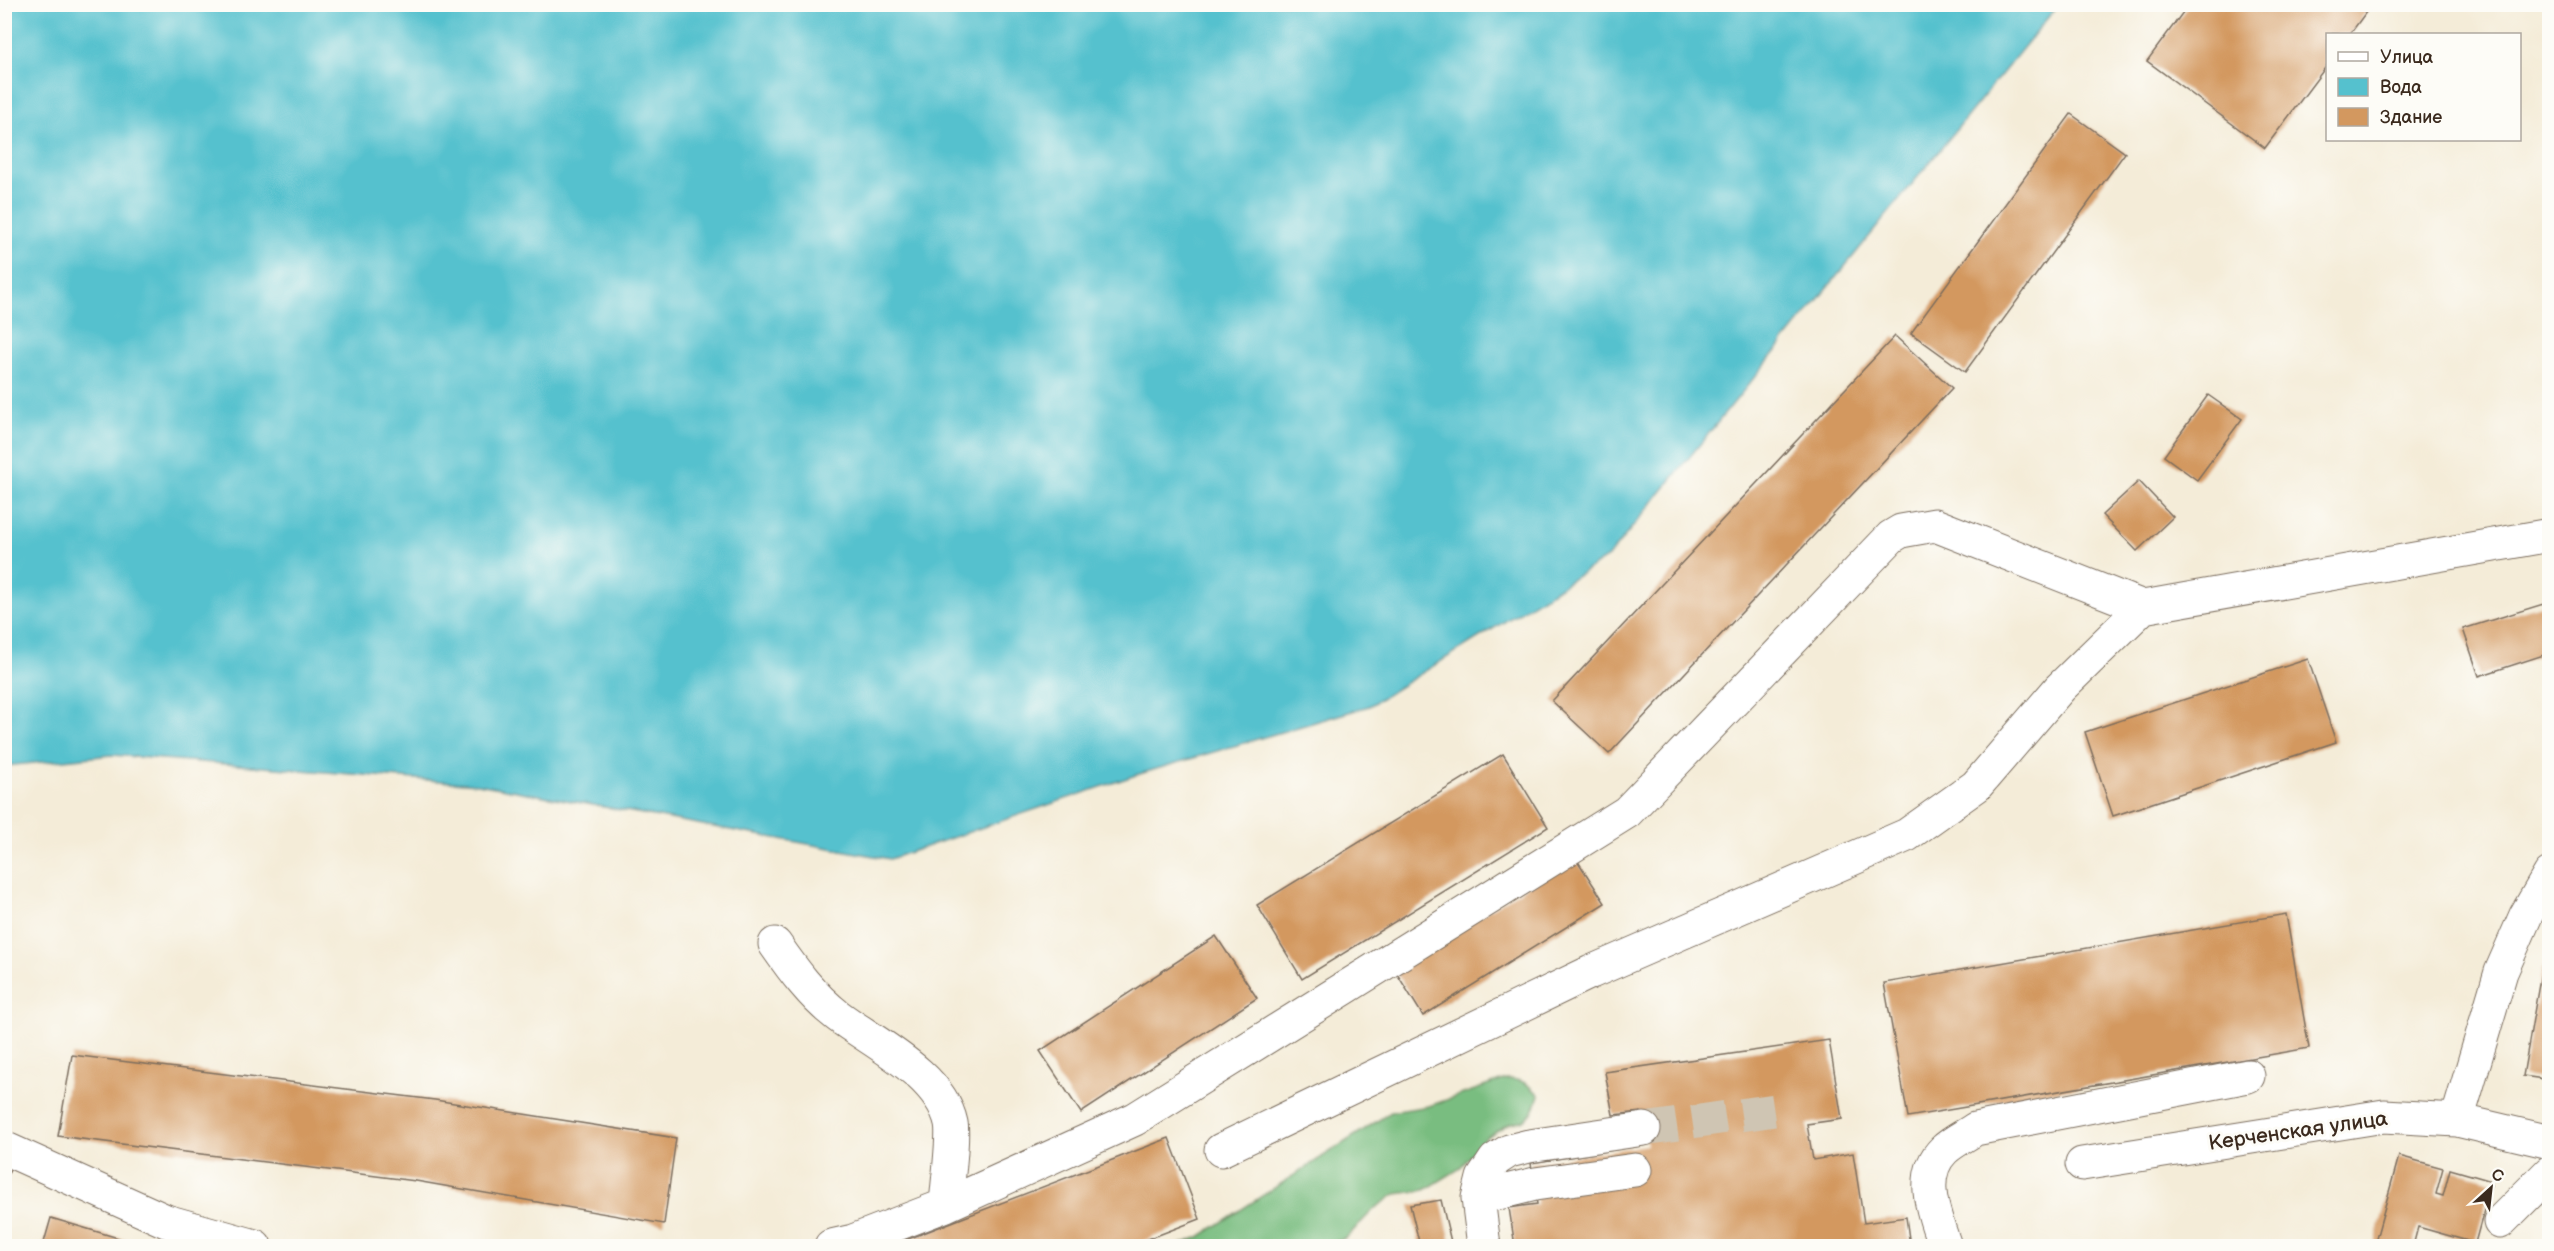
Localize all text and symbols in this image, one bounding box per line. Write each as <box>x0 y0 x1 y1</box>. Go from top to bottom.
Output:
legend <box>2326 33 2521 141</box>
text: Улица <box>2380 47 2434 68</box>
text: Вода <box>2380 77 2422 98</box>
text: Здание <box>2380 107 2442 128</box>
street label: Керченская улица <box>2207 1106 2390 1156</box>
north arrow <box>2461 1158 2521 1218</box>
text: С <box>2488 1165 2506 1187</box>

